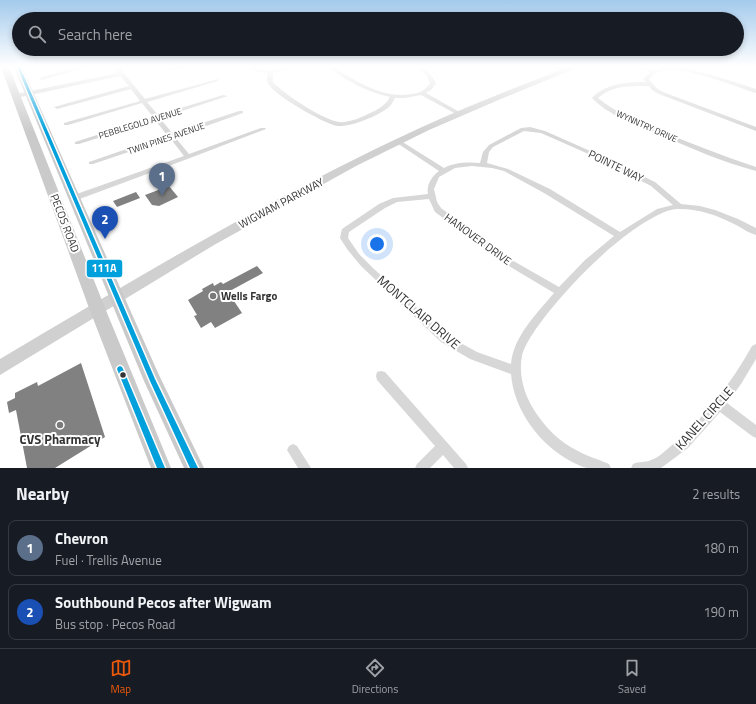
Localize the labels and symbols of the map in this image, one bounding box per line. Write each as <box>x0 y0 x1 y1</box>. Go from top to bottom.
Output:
street label: PEBBLEGOLD AVENUE <box>97 104 183 142</box>
street label: WYNNTRY DRIVE <box>614 107 680 145</box>
street label: TWIN PINES AVENUE <box>126 119 206 157</box>
street label: POINTE WAY <box>586 146 646 186</box>
pin: 1 <box>149 163 175 196</box>
street label: WIGWAM PARKWAY <box>236 174 326 232</box>
street label: PECOS ROAD <box>46 191 84 255</box>
pin: 2 <box>92 206 118 239</box>
street label: HANOVER DRIVE <box>441 209 515 269</box>
your location <box>367 234 387 254</box>
line badge: 111A <box>86 259 123 278</box>
text: 111A <box>91 260 117 276</box>
street label: MONTCLAIR DRIVE <box>373 270 465 354</box>
place label: Wells Fargo <box>221 288 277 304</box>
marker: Wells Fargo <box>208 291 218 301</box>
unlabelled marker <box>118 370 128 380</box>
street label: KANEL CIRCLE <box>670 382 738 454</box>
marker: CVS Pharmacy <box>55 420 65 430</box>
place label: CVS Pharmacy <box>20 429 101 449</box>

